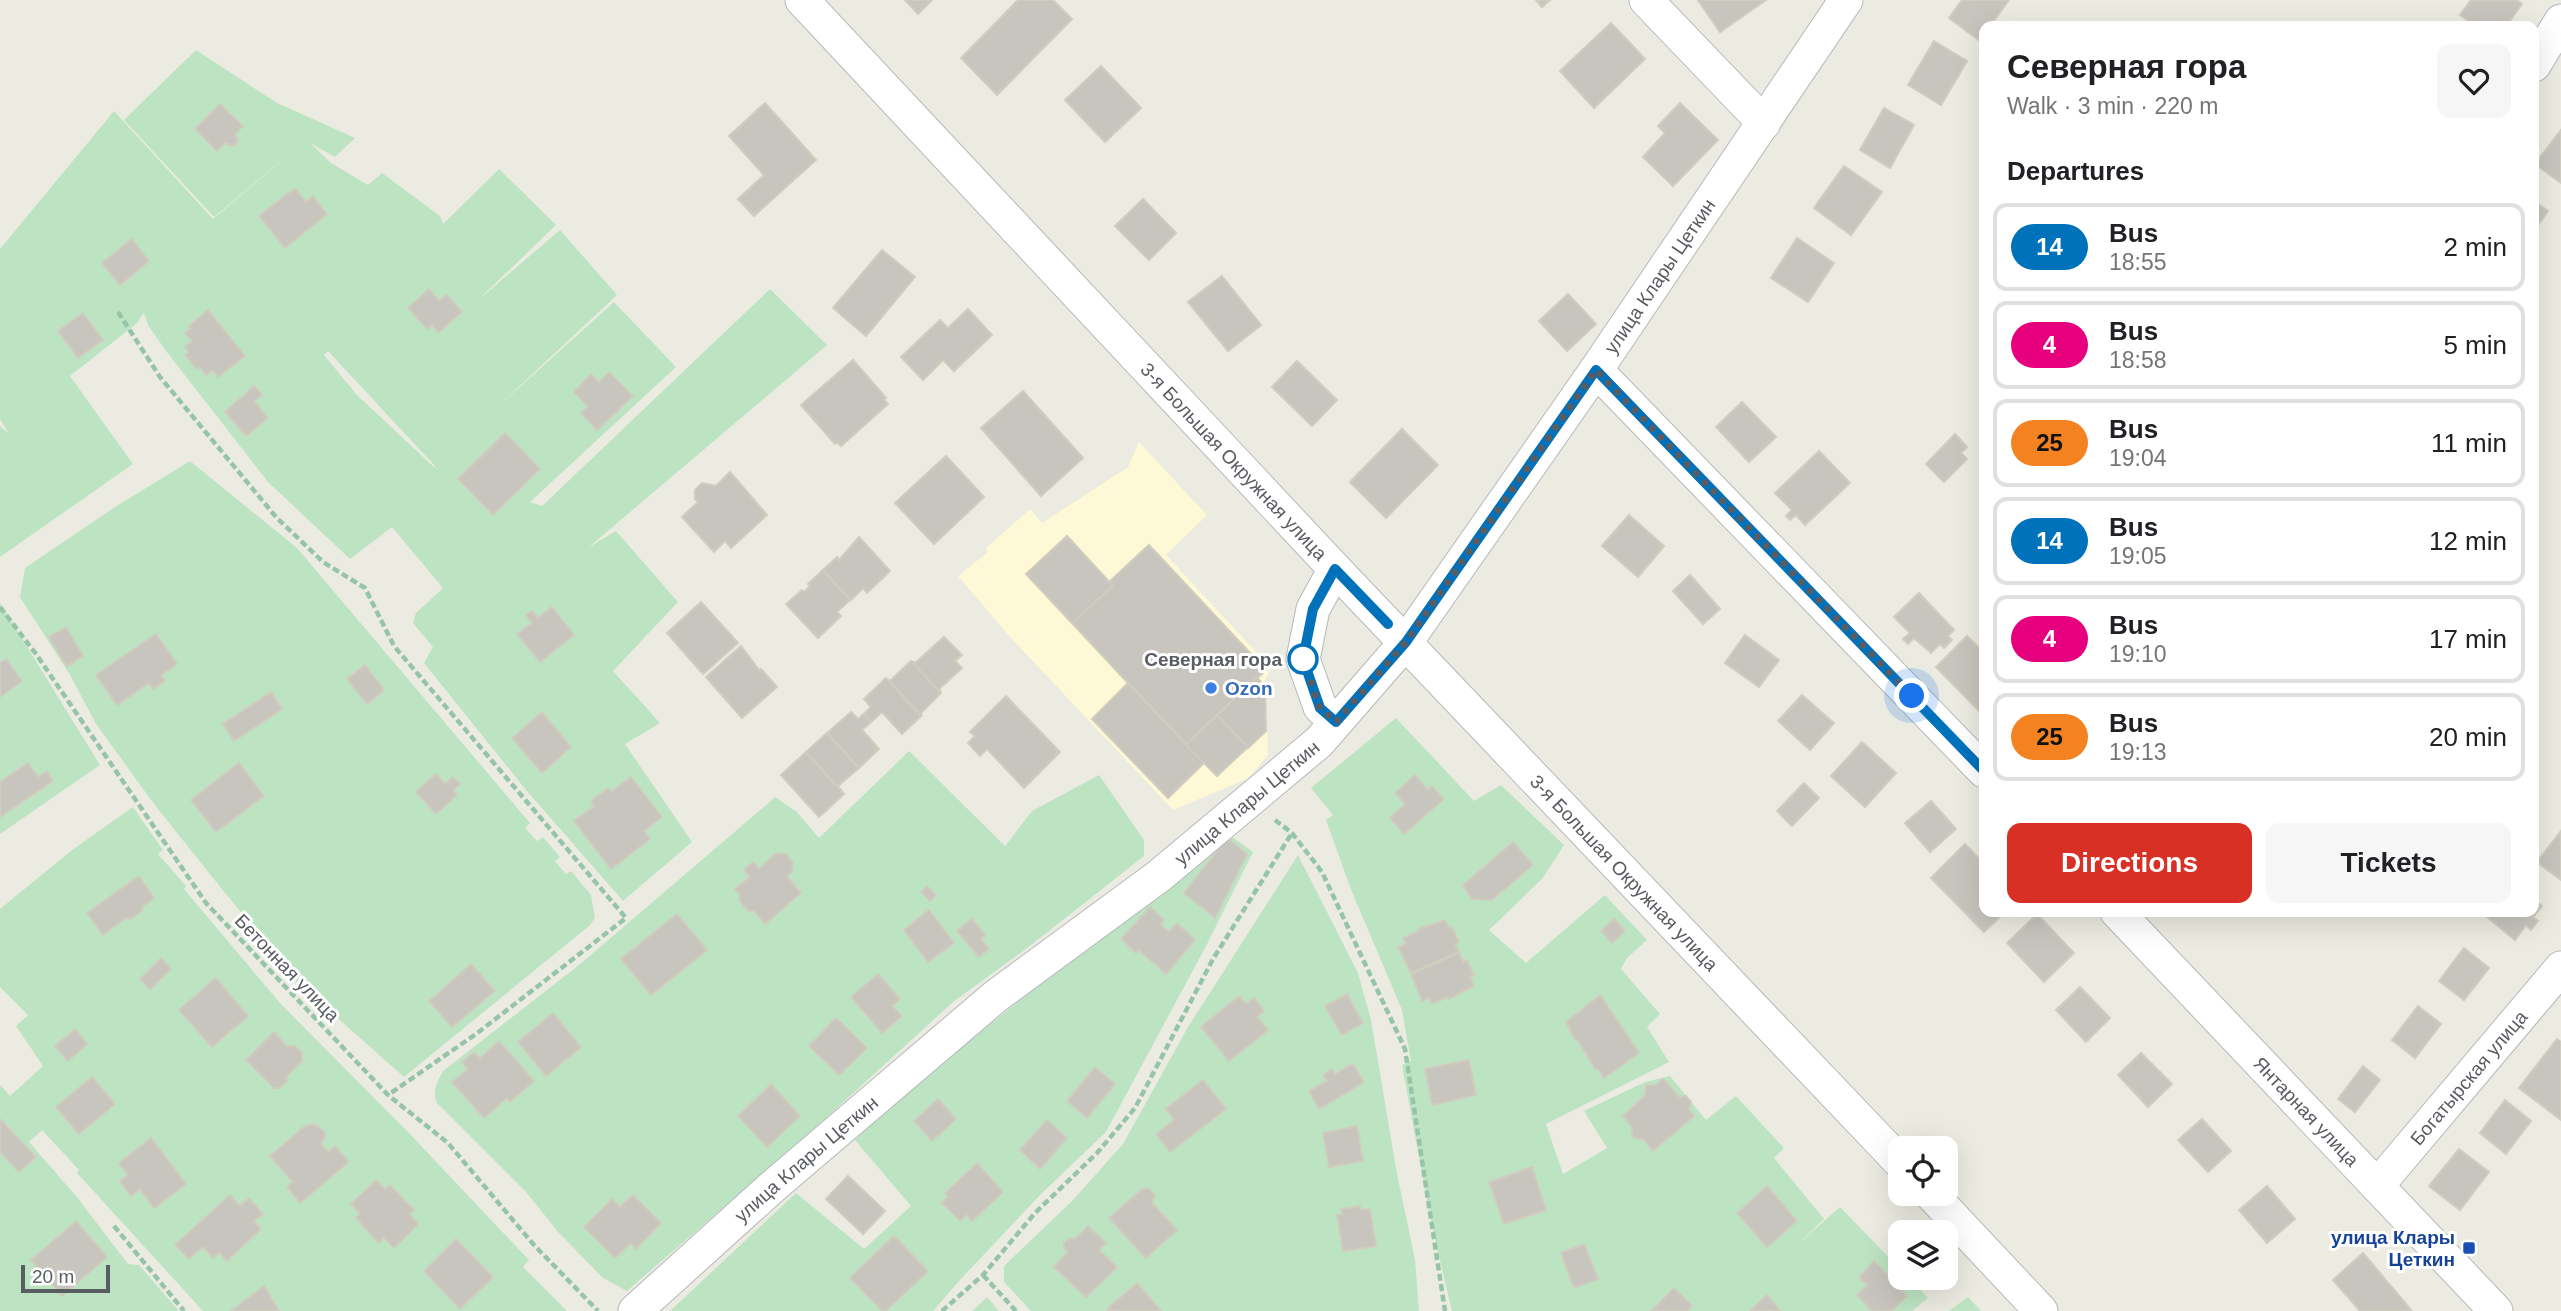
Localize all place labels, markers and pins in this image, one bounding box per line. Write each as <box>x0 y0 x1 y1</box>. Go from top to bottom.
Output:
marker: Северная гора <box>1288 644 1318 674</box>
place label: Северная гора <box>1144 649 1282 670</box>
place label: Ozon <box>1225 678 1273 699</box>
marker: Ozon <box>1203 680 1219 696</box>
place label: улица Клары Цеткин <box>2331 1227 2455 1270</box>
marker: улица Клары Цеткин <box>2461 1240 2477 1256</box>

